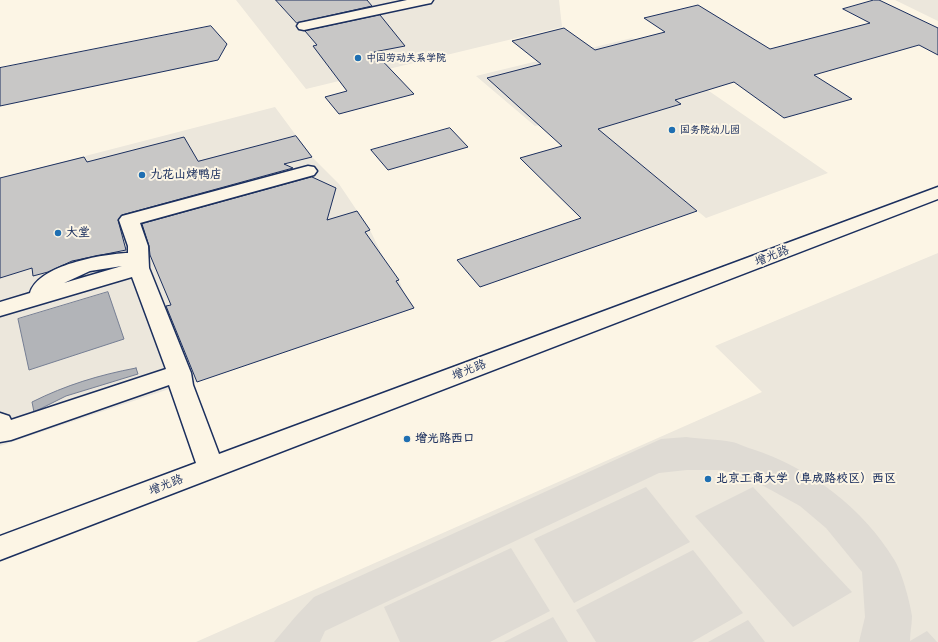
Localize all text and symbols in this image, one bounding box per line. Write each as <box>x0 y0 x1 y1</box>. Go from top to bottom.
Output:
place label: 中国劳动关系学院 <box>366 52 446 64</box>
marker: 中国劳动关系学院 <box>353 53 363 63</box>
place label: 国务院幼儿园 <box>680 124 740 136</box>
marker: 国务院幼儿园 <box>667 125 677 135</box>
place label: 九花山烤鸭店 <box>150 168 222 182</box>
marker: 九花山烤鸭店 <box>137 170 147 180</box>
place label: 大堂 <box>66 226 90 240</box>
marker: 大堂 <box>53 228 63 238</box>
street label: 增光路 <box>753 243 791 269</box>
street label: 增光路 <box>450 357 488 383</box>
place label: 增光路西口 <box>415 432 475 446</box>
marker: 增光路西口 <box>402 434 412 444</box>
street label: 增光路 <box>147 472 185 498</box>
place label: 北京工商大学（阜成路校区）西区 <box>716 472 896 486</box>
marker: 北京工商大学（阜成路校区）西区 <box>703 474 713 484</box>

